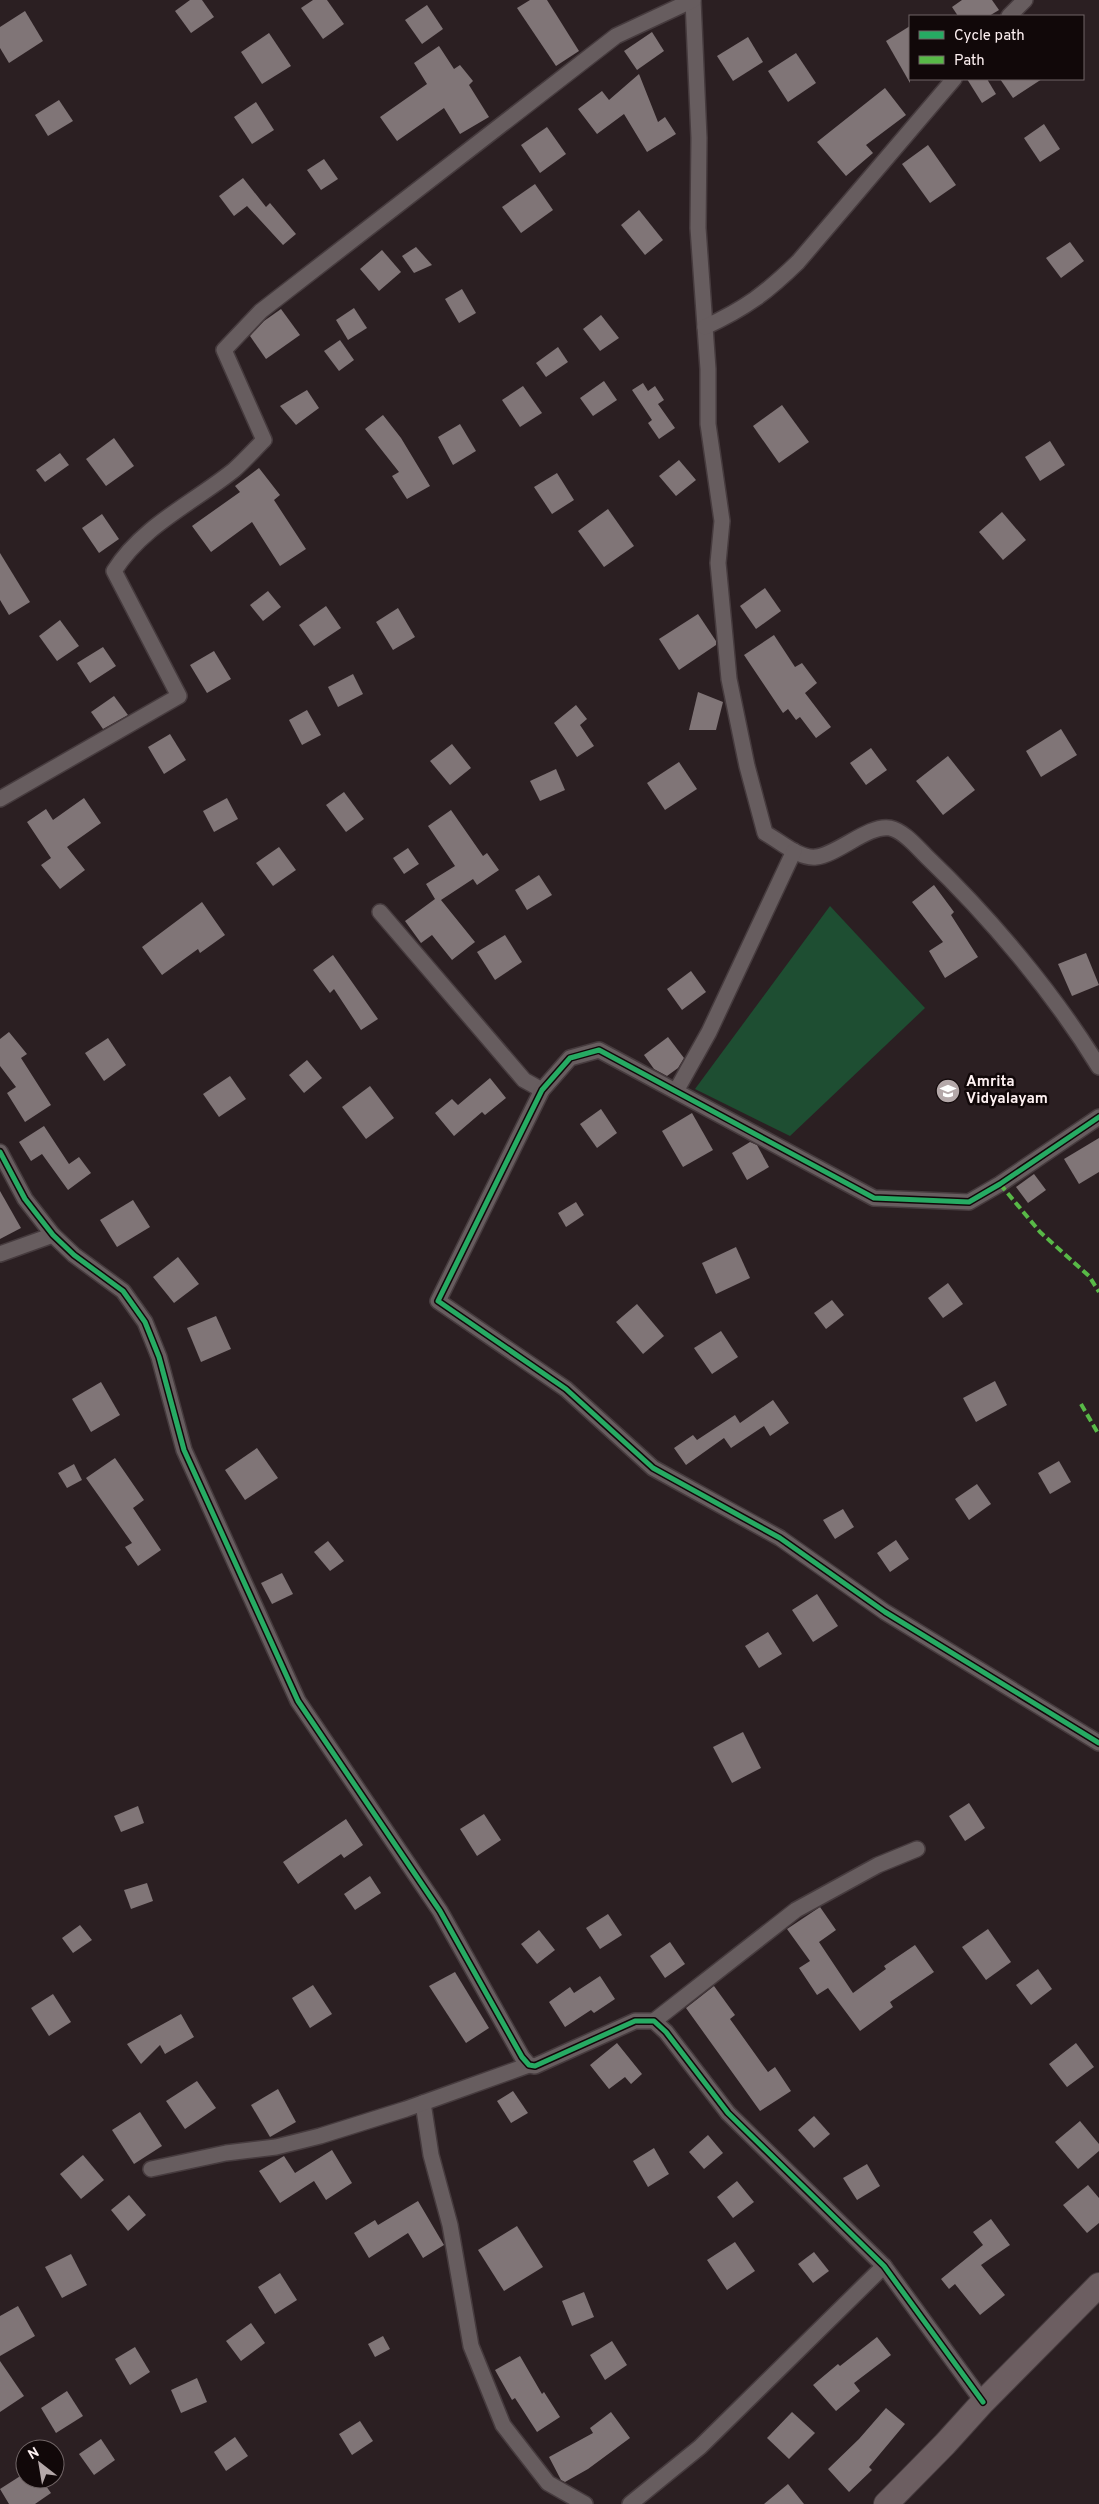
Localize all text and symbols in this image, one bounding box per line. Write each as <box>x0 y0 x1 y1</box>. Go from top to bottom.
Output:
legend <box>909 15 1084 80</box>
text: Cycle path <box>954 27 1025 46</box>
text: Path <box>954 52 985 71</box>
place label: Amrita Vidyalayam <box>966 1073 1048 1109</box>
school or university icon: Amrita Vidyalayam <box>935 1078 961 1104</box>
north arrow <box>15 2439 65 2489</box>
text: N <box>25 2444 43 2464</box>

